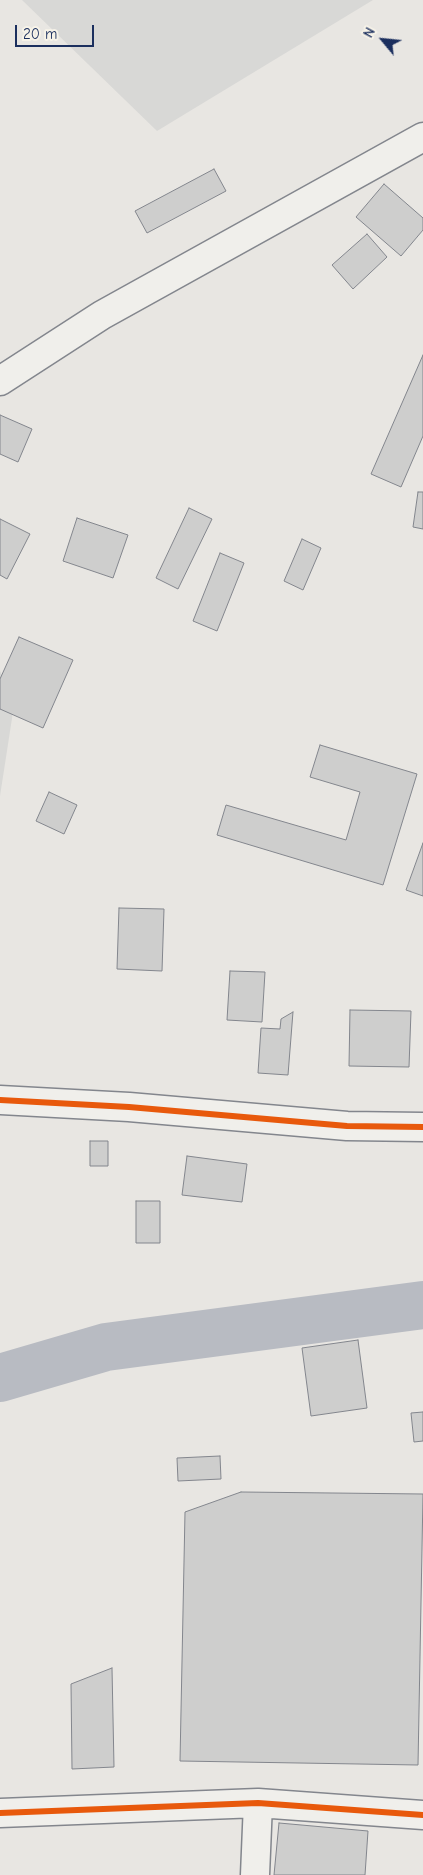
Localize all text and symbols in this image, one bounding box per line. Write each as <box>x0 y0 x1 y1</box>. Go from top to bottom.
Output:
scale bar <box>18 15 96 47</box>
north arrow <box>358 15 408 65</box>
text: 20 m <box>23 25 57 43</box>
text: N <box>360 25 379 41</box>

